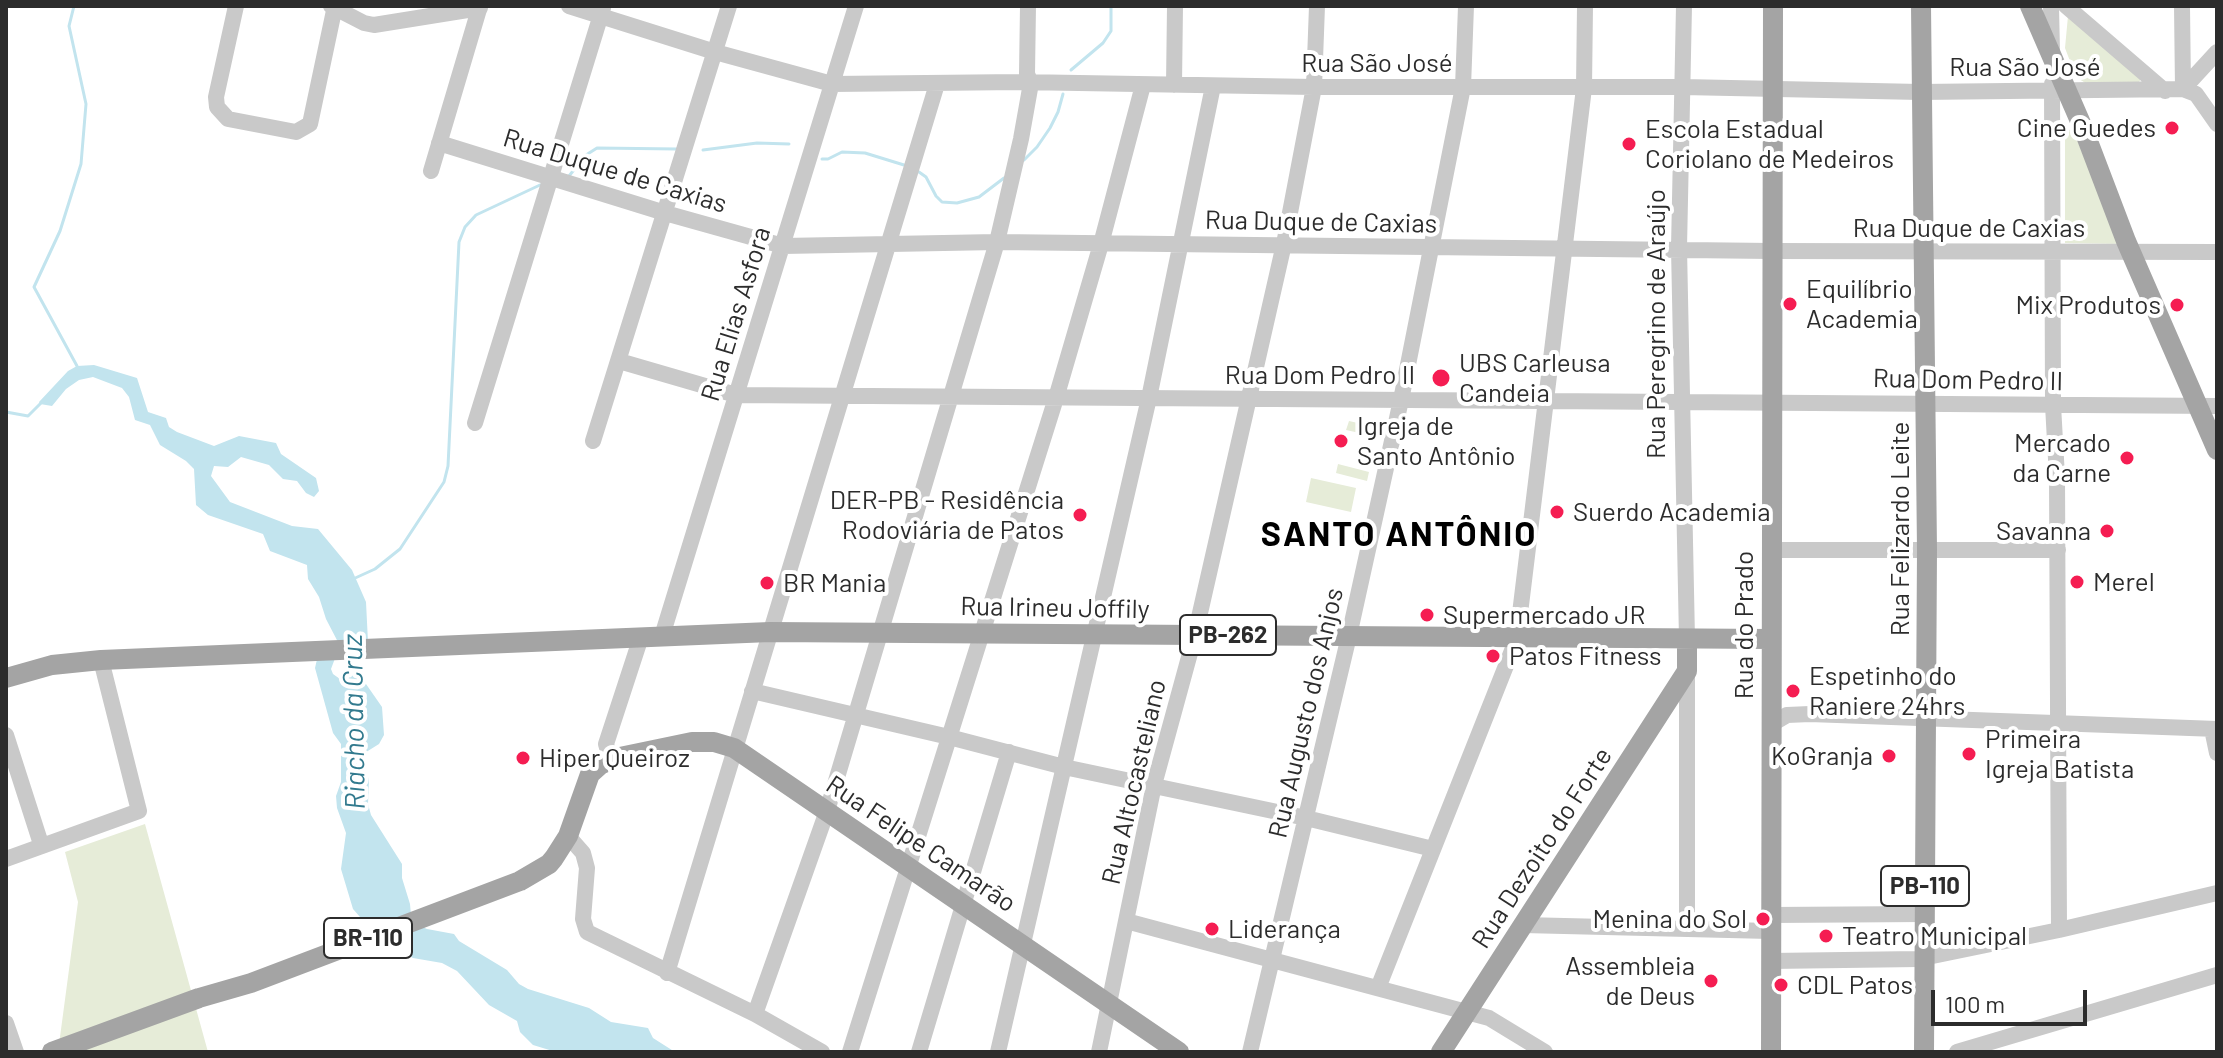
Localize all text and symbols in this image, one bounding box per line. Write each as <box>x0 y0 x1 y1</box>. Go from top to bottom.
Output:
street label: Rua São José <box>1301 47 1453 79</box>
street label: Rua São José <box>1949 51 2101 83</box>
place label: Cine Guedes <box>2017 112 2156 144</box>
place label: Escola Estadual Coriolano de Medeiros <box>1645 113 1894 174</box>
marker: Cine Guedes <box>2163 119 2181 137</box>
street label: Rua Duque de Caxias <box>499 122 731 220</box>
marker: Escola Estadual Coriolano de Medeiros <box>1620 135 1638 153</box>
street label: Rua Peregrino de Araújo <box>1640 189 1672 459</box>
street label: Rua Duque de Caxias <box>1205 204 1437 240</box>
street label: Rua Duque de Caxias <box>1853 212 2085 244</box>
street label: Rua Elias Asfora <box>695 223 777 405</box>
place label: Equilíbrio Academia <box>1806 273 1918 334</box>
place label: Mix Produtos <box>2015 289 2161 321</box>
marker: Equilíbrio Academia <box>1781 295 1799 313</box>
marker: Mix Produtos <box>2168 296 2186 314</box>
place label: UBS Carleusa Candeia <box>1459 347 1610 408</box>
street label: Rua Dom Pedro II <box>1225 359 1415 391</box>
street label: Rua Dom Pedro II <box>1873 363 2063 397</box>
marker: UBS Carleusa Candeia <box>1430 367 1452 389</box>
place label: Igreja de Santo Antônio <box>1357 410 1515 472</box>
street label: Rua Felizardo Leite <box>1884 422 1916 636</box>
place label: Mercado da Carne <box>2012 427 2111 488</box>
marker: Igreja de Santo Antônio <box>1332 432 1350 450</box>
marker: Mercado da Carne <box>2118 449 2136 467</box>
place label: DER-PB - Residência Rodoviária de Patos <box>830 484 1064 546</box>
place label: Suerdo Academia <box>1573 496 1771 528</box>
marker: Suerdo Academia <box>1548 503 1566 521</box>
marker: DER-PB - Residência Rodoviária de Patos <box>1071 506 1089 524</box>
district label: SANTO ANTÔNIO <box>1261 515 1537 555</box>
place label: Savanna <box>1996 515 2091 547</box>
marker: Savanna <box>2098 522 2116 540</box>
street label: Rua do Prado <box>1728 551 1760 699</box>
place label: Merel <box>2093 566 2155 598</box>
place label: BR Mania <box>783 567 886 599</box>
marker: Merel <box>2068 573 2086 591</box>
marker: BR Mania <box>758 574 776 592</box>
street label: Rua Augusto dos Anjos <box>1262 585 1350 841</box>
street label: Rua Irineu Joffily <box>960 591 1150 625</box>
place label: Supermercado JR <box>1443 599 1645 631</box>
marker: Supermercado JR <box>1418 606 1436 624</box>
road number: PB-262 <box>1180 615 1276 655</box>
water label: Riacho da Cruz <box>336 634 372 810</box>
place label: Patos Fitness <box>1509 640 1661 672</box>
marker: Patos Fitness <box>1484 647 1502 665</box>
place label: Espetinho do Raniere 24hrs <box>1809 660 1965 722</box>
street label: Rua Altocasteliano <box>1095 676 1173 888</box>
marker: Espetinho do Raniere 24hrs <box>1784 682 1802 700</box>
place label: Primeira Igreja Batista <box>1985 723 2134 784</box>
place label: KoGranja <box>1771 740 1873 772</box>
place label: Hiper Queiroz <box>539 742 690 774</box>
street label: Rua Dezoito do Forte <box>1465 742 1619 954</box>
marker: Primeira Igreja Batista <box>1960 745 1978 763</box>
marker: KoGranja <box>1880 747 1898 765</box>
marker: Hiper Queiroz <box>514 749 532 767</box>
street label: Rua Felipe Camarão <box>820 769 1022 919</box>
road number: PB-110 <box>1881 866 1969 906</box>
place label: Menina do Sol <box>1593 903 1747 935</box>
marker: Menina do Sol <box>1754 910 1772 928</box>
place label: Liderança <box>1228 913 1341 945</box>
road number: BR-110 <box>324 918 412 958</box>
marker: Liderança <box>1203 920 1221 938</box>
place label: Teatro Municipal <box>1842 920 2027 952</box>
marker: Teatro Municipal <box>1817 927 1835 945</box>
place label: Assembleia de Deus <box>1565 950 1695 1012</box>
place label: CDL Patos <box>1797 969 1913 1001</box>
marker: Assembleia de Deus <box>1702 972 1720 990</box>
scale bar <box>1935 974 2091 1024</box>
marker: CDL Patos <box>1772 976 1790 994</box>
text: 100 m <box>1945 989 2005 1018</box>

